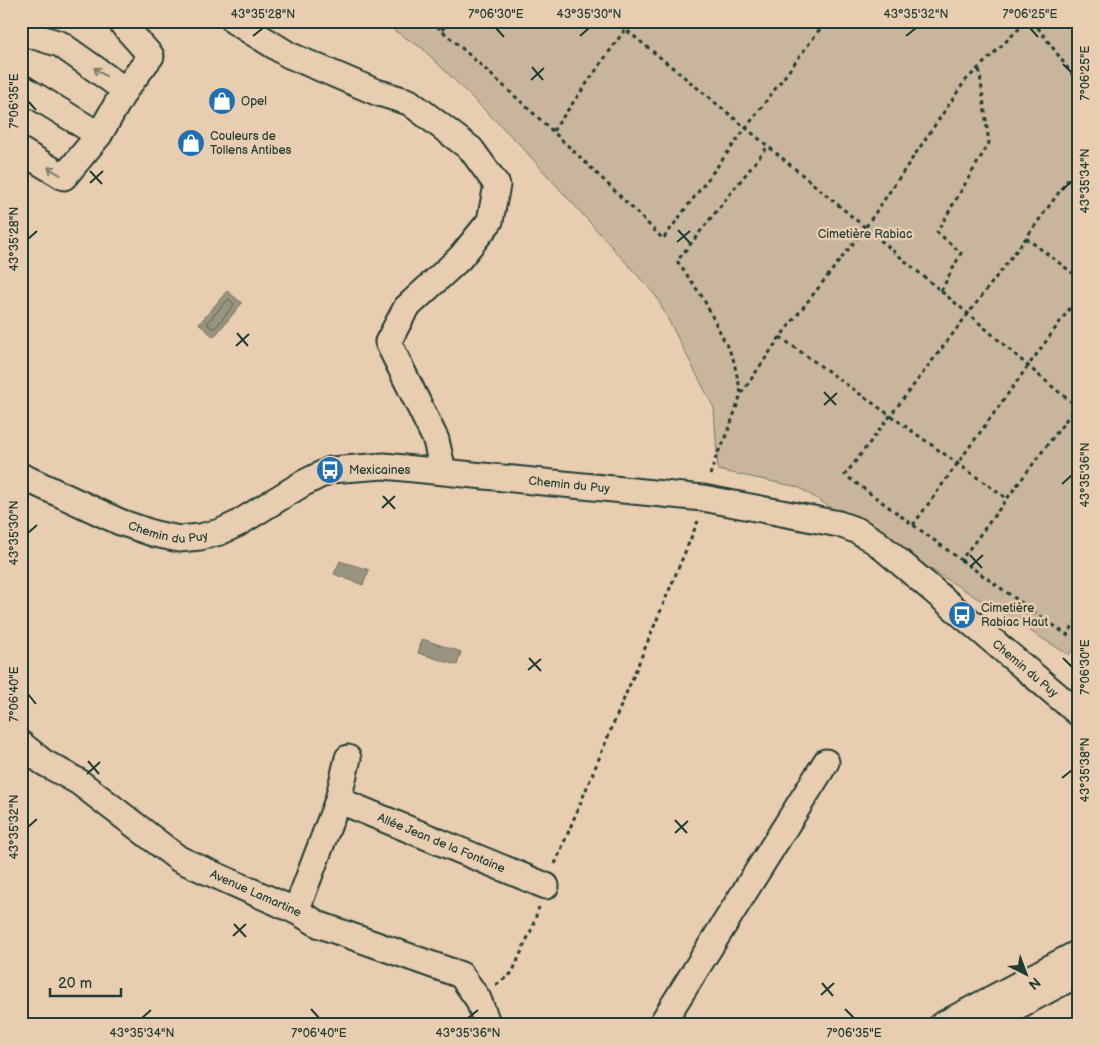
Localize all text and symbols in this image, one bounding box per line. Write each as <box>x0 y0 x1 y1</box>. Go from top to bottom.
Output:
text: 43°35'28"N <box>231 7 295 22</box>
text: 7°06'30"E <box>468 7 524 22</box>
text: 43°35'30"N <box>557 7 621 22</box>
text: 43°35'32"N <box>884 7 948 22</box>
text: 7°06'25"E <box>1003 7 1058 22</box>
text: 7°06'25"E <box>1078 45 1093 100</box>
one-way arrow <box>93 67 107 77</box>
text: 7°06'35"E <box>7 73 22 129</box>
shop icon: Opel <box>207 86 237 116</box>
place label: Opel <box>241 94 267 109</box>
shop icon: Couleurs de Tollens Antibes <box>176 128 206 158</box>
place label: Couleurs de Tollens Antibes <box>210 129 292 158</box>
text: 43°35'34"N <box>1078 148 1093 214</box>
one-way arrow <box>47 165 61 175</box>
text: 43°35'28"N <box>7 207 22 271</box>
park label: Cimetière Rabiac <box>818 227 912 242</box>
text: 43°35'36"N <box>1078 442 1093 508</box>
bus stop icon: Mexicaines <box>315 455 345 485</box>
place label: Mexicaines <box>349 463 411 478</box>
street label: Chemin du Puy <box>528 474 611 497</box>
text: 43°35'30"N <box>7 501 22 565</box>
street label: Chemin du Puy <box>126 518 210 547</box>
bus stop icon: Cimetière Rabiac Haut <box>947 600 977 630</box>
place label: Cimetière Rabiac Haut <box>981 601 1049 630</box>
street label: Chemin du Puy <box>989 637 1061 701</box>
text: 7°06'30"E <box>1078 639 1093 695</box>
text: 7°06'40"E <box>7 666 22 722</box>
text: 43°35'38"N <box>1078 738 1093 802</box>
text: 43°35'32"N <box>7 795 22 859</box>
street label: Allée Jean de la Fontaine <box>375 810 507 876</box>
street label: Avenue Lamartine <box>208 867 304 921</box>
north arrow <box>1002 948 1052 998</box>
scale bar <box>50 966 121 998</box>
text: N <box>1025 973 1044 993</box>
text: 20 m <box>58 974 92 993</box>
text: 43°35'34"N <box>109 1026 175 1041</box>
text: 7°06'40"E <box>291 1026 347 1041</box>
text: 43°35'36"N <box>435 1026 501 1041</box>
text: 7°06'35"E <box>826 1026 882 1041</box>

